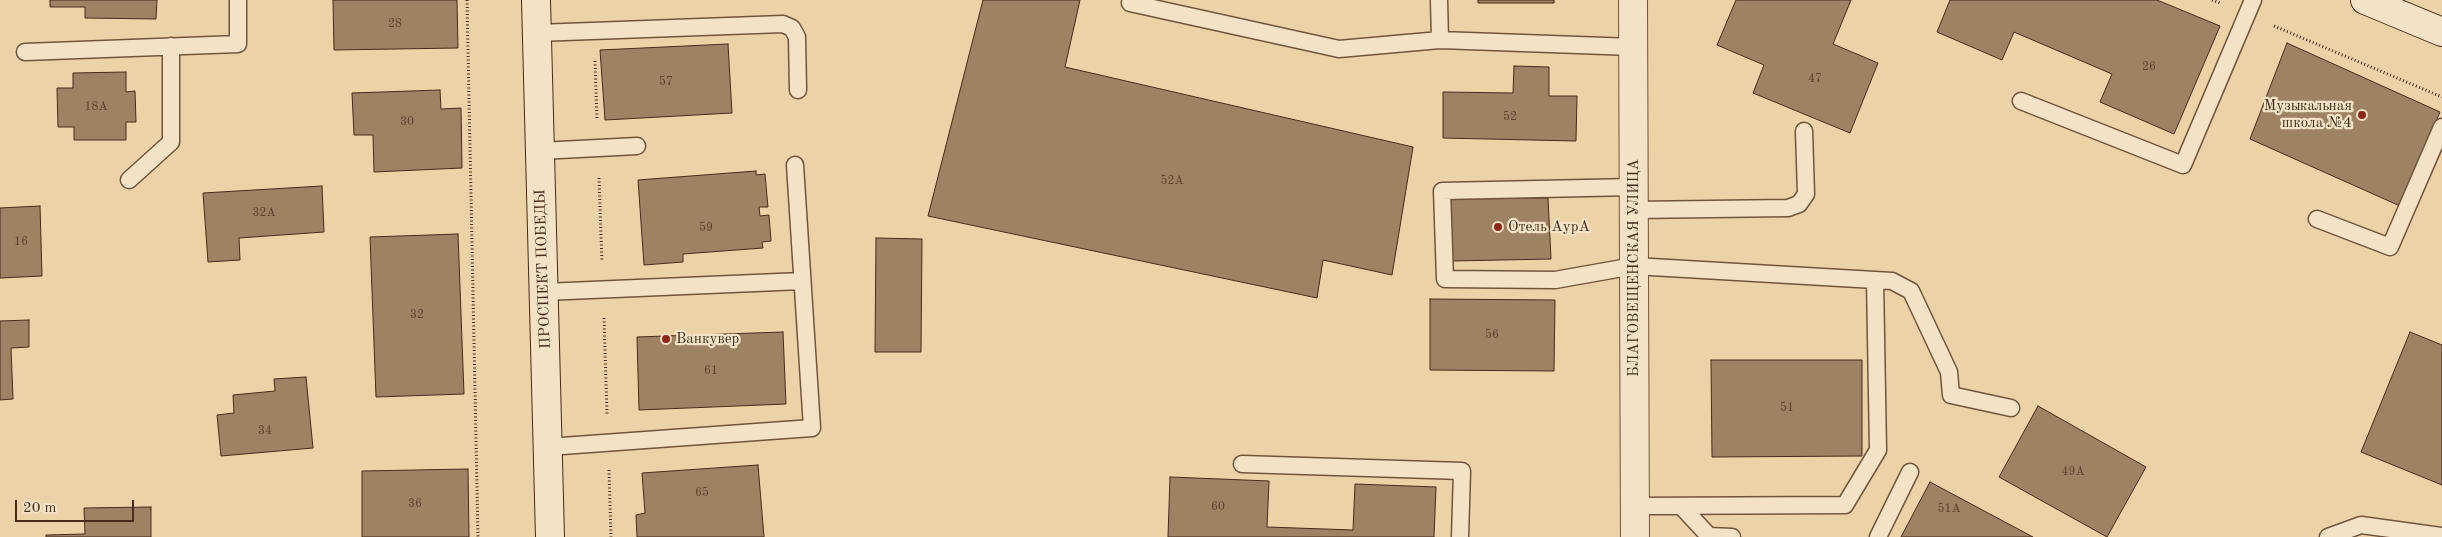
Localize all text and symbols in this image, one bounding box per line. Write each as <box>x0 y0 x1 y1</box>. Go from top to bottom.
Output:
house number: 28 <box>388 17 402 31</box>
house number: 26 <box>2142 60 2156 74</box>
house number: 47 <box>1808 72 1822 86</box>
house number: 57 <box>659 75 673 89</box>
place label: Музыкальная школа №4 <box>2264 97 2352 132</box>
house number: 18А <box>84 100 108 114</box>
marker: Музыкальная школа №4 <box>2356 109 2368 121</box>
house number: 52 <box>1503 110 1517 124</box>
house number: 30 <box>400 115 414 129</box>
street label: БЛАГОВЕЩЕНСКАЯ УЛИЦА <box>1625 159 1643 377</box>
house number: 52А <box>1160 174 1184 188</box>
street label: ПРОСПЕКТ ПОБЕДЫ <box>531 189 555 349</box>
house number: 32А <box>252 206 276 220</box>
place label: Отель АурА <box>1508 218 1590 236</box>
house number: 59 <box>699 221 713 235</box>
marker: Отель АурА <box>1492 221 1504 233</box>
house number: 16 <box>14 235 28 249</box>
house number: 32 <box>410 308 424 322</box>
house number: 56 <box>1485 328 1499 342</box>
place label: Ванкувер <box>676 330 739 348</box>
marker: Ванкувер <box>660 333 672 345</box>
house number: 61 <box>704 364 718 378</box>
house number: 51 <box>1780 401 1794 415</box>
house number: 34 <box>258 424 272 438</box>
house number: 49А <box>2061 465 2085 479</box>
house number: 65 <box>695 486 709 500</box>
scale bar <box>18 490 136 522</box>
house number: 36 <box>408 497 422 511</box>
house number: 60 <box>1211 500 1225 514</box>
text: 20 m <box>23 501 57 516</box>
house number: 51А <box>1937 502 1961 516</box>

